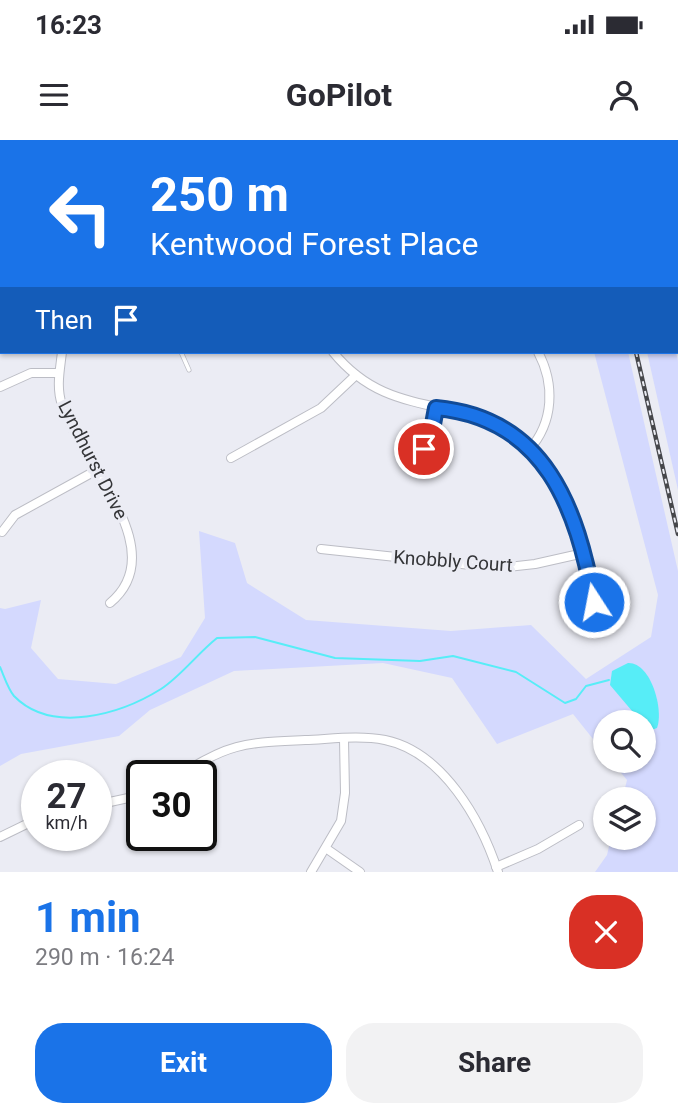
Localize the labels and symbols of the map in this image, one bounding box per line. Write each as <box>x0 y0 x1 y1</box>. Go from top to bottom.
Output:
street label: Lyndhurst Drive <box>53 397 133 523</box>
pin <box>394 419 454 479</box>
street label: Knobbly Court <box>393 545 513 577</box>
position arrow <box>557 565 631 639</box>
speed limit sign: 30 <box>126 760 217 851</box>

